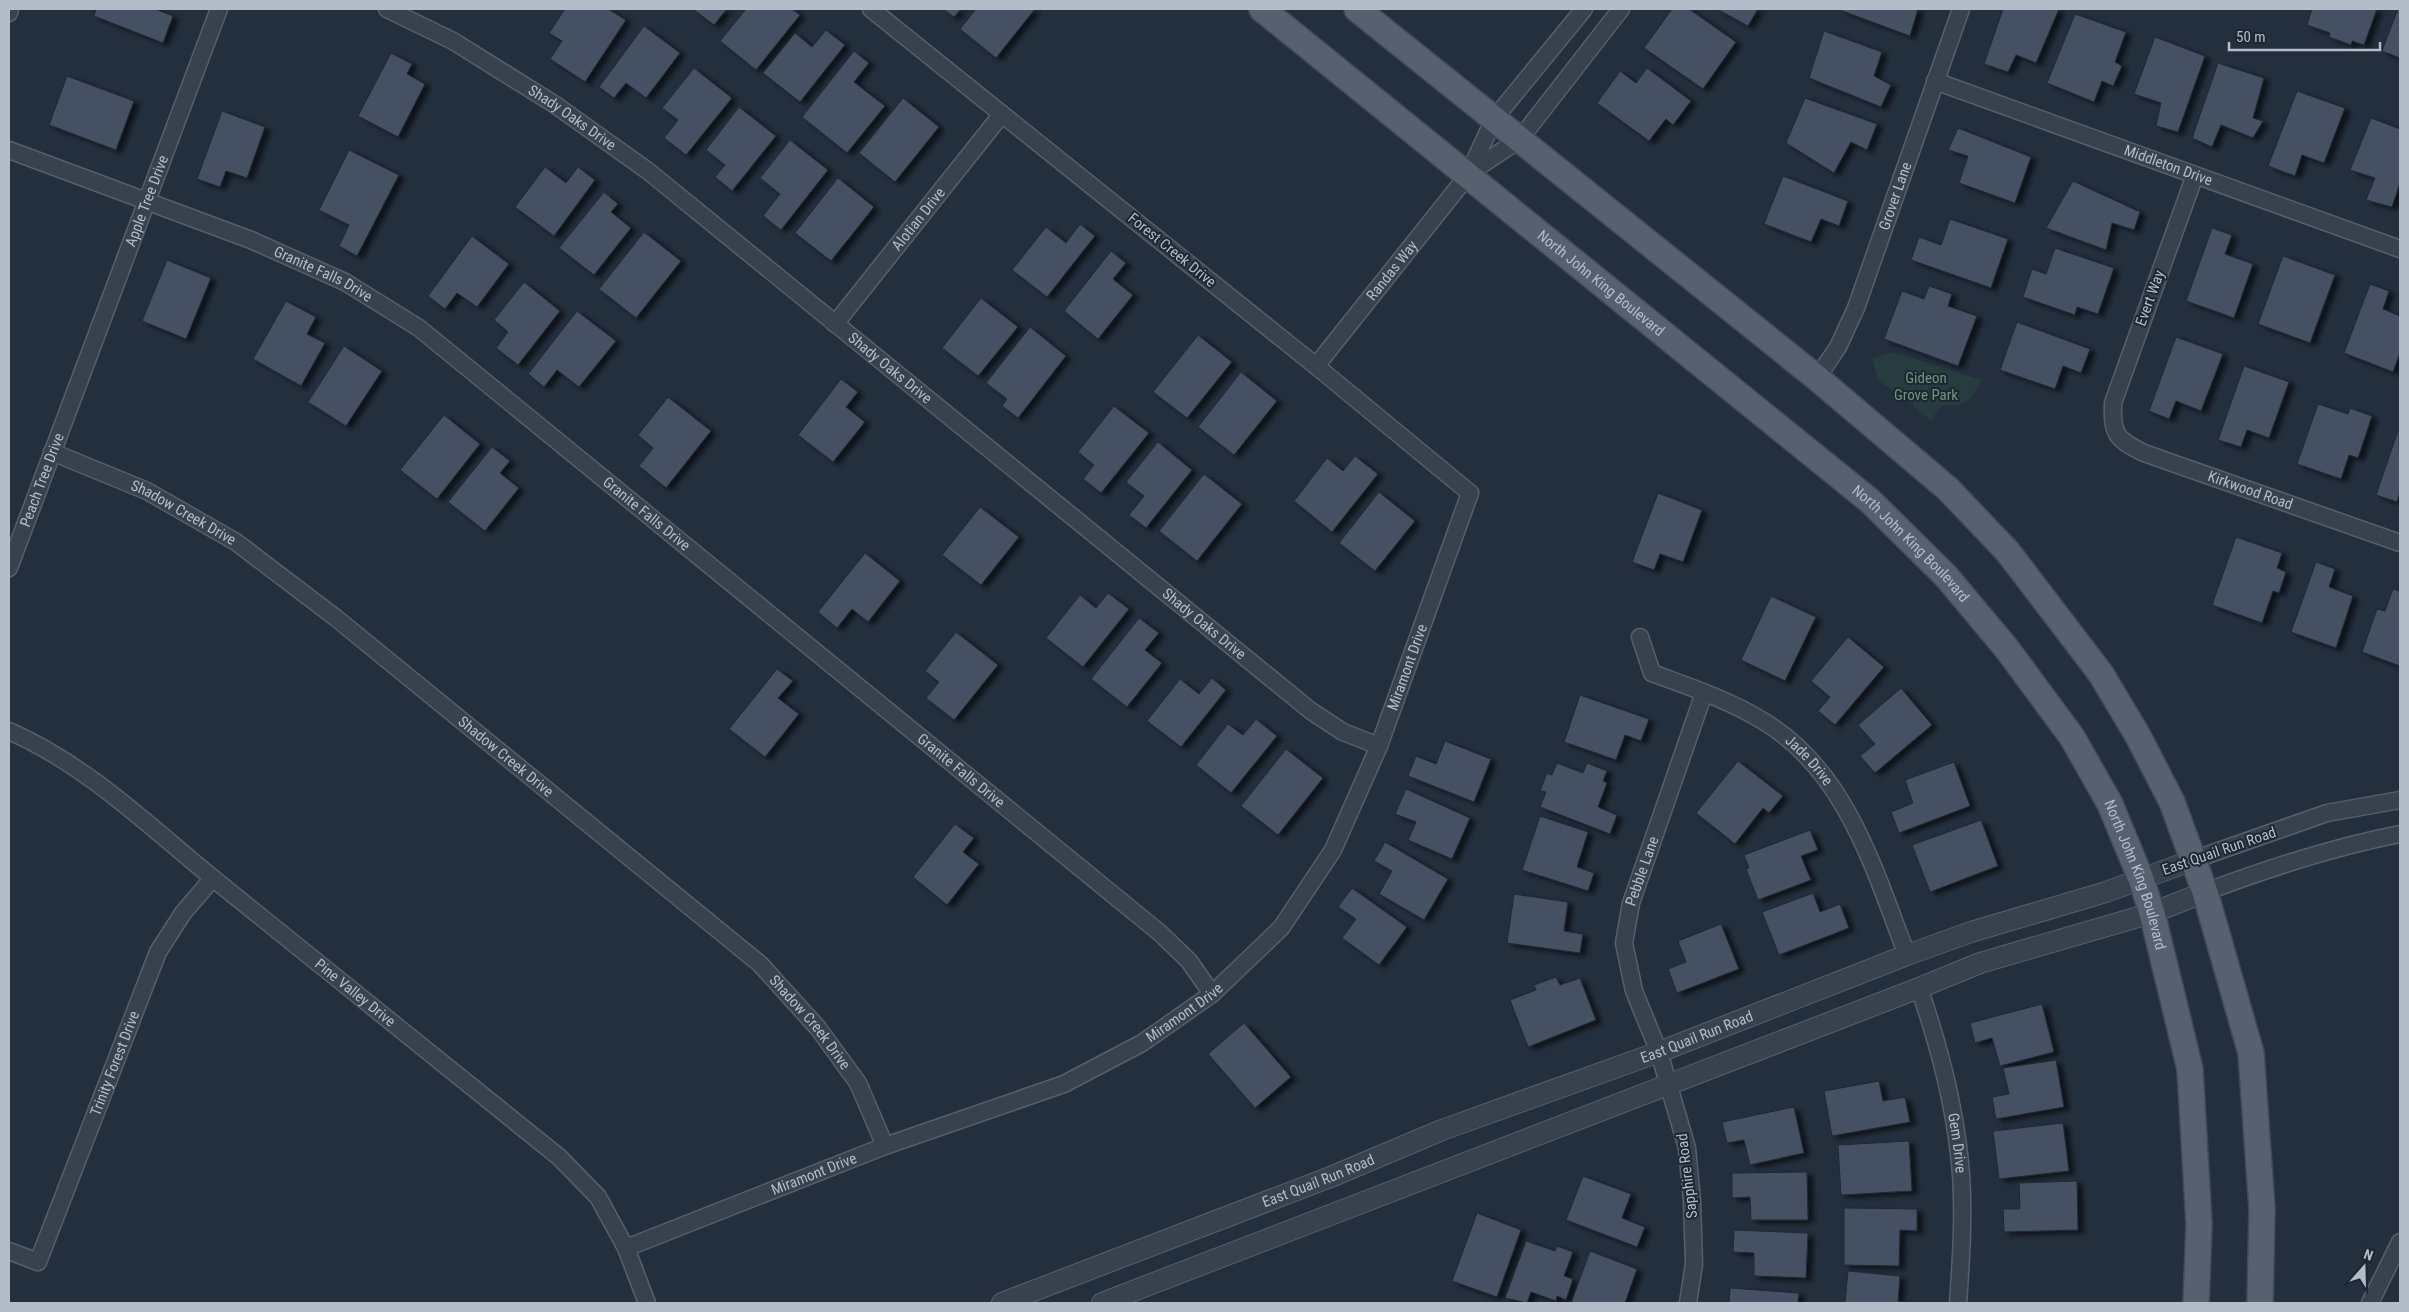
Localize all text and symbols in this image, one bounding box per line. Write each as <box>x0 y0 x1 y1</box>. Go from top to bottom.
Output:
scale bar <box>2229 20 2380 52</box>
text: 50 m <box>2236 28 2266 46</box>
street label: Shady Oaks Drive <box>525 81 619 154</box>
street label: Middleton Drive <box>2122 141 2215 189</box>
street label: Apple Tree Drive <box>122 153 172 249</box>
street label: Grover Lane <box>1875 160 1916 232</box>
street label: Alotian Drive <box>888 184 949 254</box>
street label: Forest Creek Drive <box>1124 209 1220 291</box>
street label: North John King Boulevard <box>1534 227 1668 340</box>
street label: Randas Way <box>1363 237 1421 304</box>
street label: Granite Falls Drive <box>271 242 376 306</box>
street label: Evert Way <box>2132 268 2168 328</box>
street label: Shady Oaks Drive <box>845 329 936 408</box>
park label: Gideon Grove Park <box>1894 369 1958 404</box>
street label: Peach Tree Drive <box>16 431 68 529</box>
street label: Kirkwood Road <box>2205 467 2295 514</box>
street label: Granite Falls Drive <box>599 473 694 555</box>
street label: Shadow Creek Drive <box>128 476 239 549</box>
street label: North John King Boulevard <box>1849 481 1973 606</box>
street label: Shady Oaks Drive <box>1159 585 1250 663</box>
street label: Miramont Drive <box>1384 622 1431 713</box>
street label: Shadow Creek Drive <box>455 712 557 801</box>
street label: Granite Falls Drive <box>914 730 1008 811</box>
street label: Jade Drive <box>1782 731 1837 789</box>
street label: North John King Boulevard <box>2100 797 2170 952</box>
street label: East Quail Run Road <box>2160 823 2278 879</box>
street label: Pebble Lane <box>1622 834 1662 908</box>
street label: Pine Valley Drive <box>311 955 399 1031</box>
street label: Shadow Creek Drive <box>765 971 854 1073</box>
street label: Miramont Drive <box>1143 979 1227 1046</box>
street label: East Quail Run Road <box>1638 1007 1756 1067</box>
street label: Trinity Forest Drive <box>86 1008 143 1118</box>
street label: Gem Drive <box>1944 1111 1970 1174</box>
street label: Sapphire Road <box>1673 1132 1701 1220</box>
street label: Miramont Drive <box>769 1149 859 1199</box>
street label: East Quail Run Road <box>1260 1151 1377 1211</box>
north arrow <box>2339 1242 2389 1292</box>
text: N <box>2362 1246 2375 1264</box>

